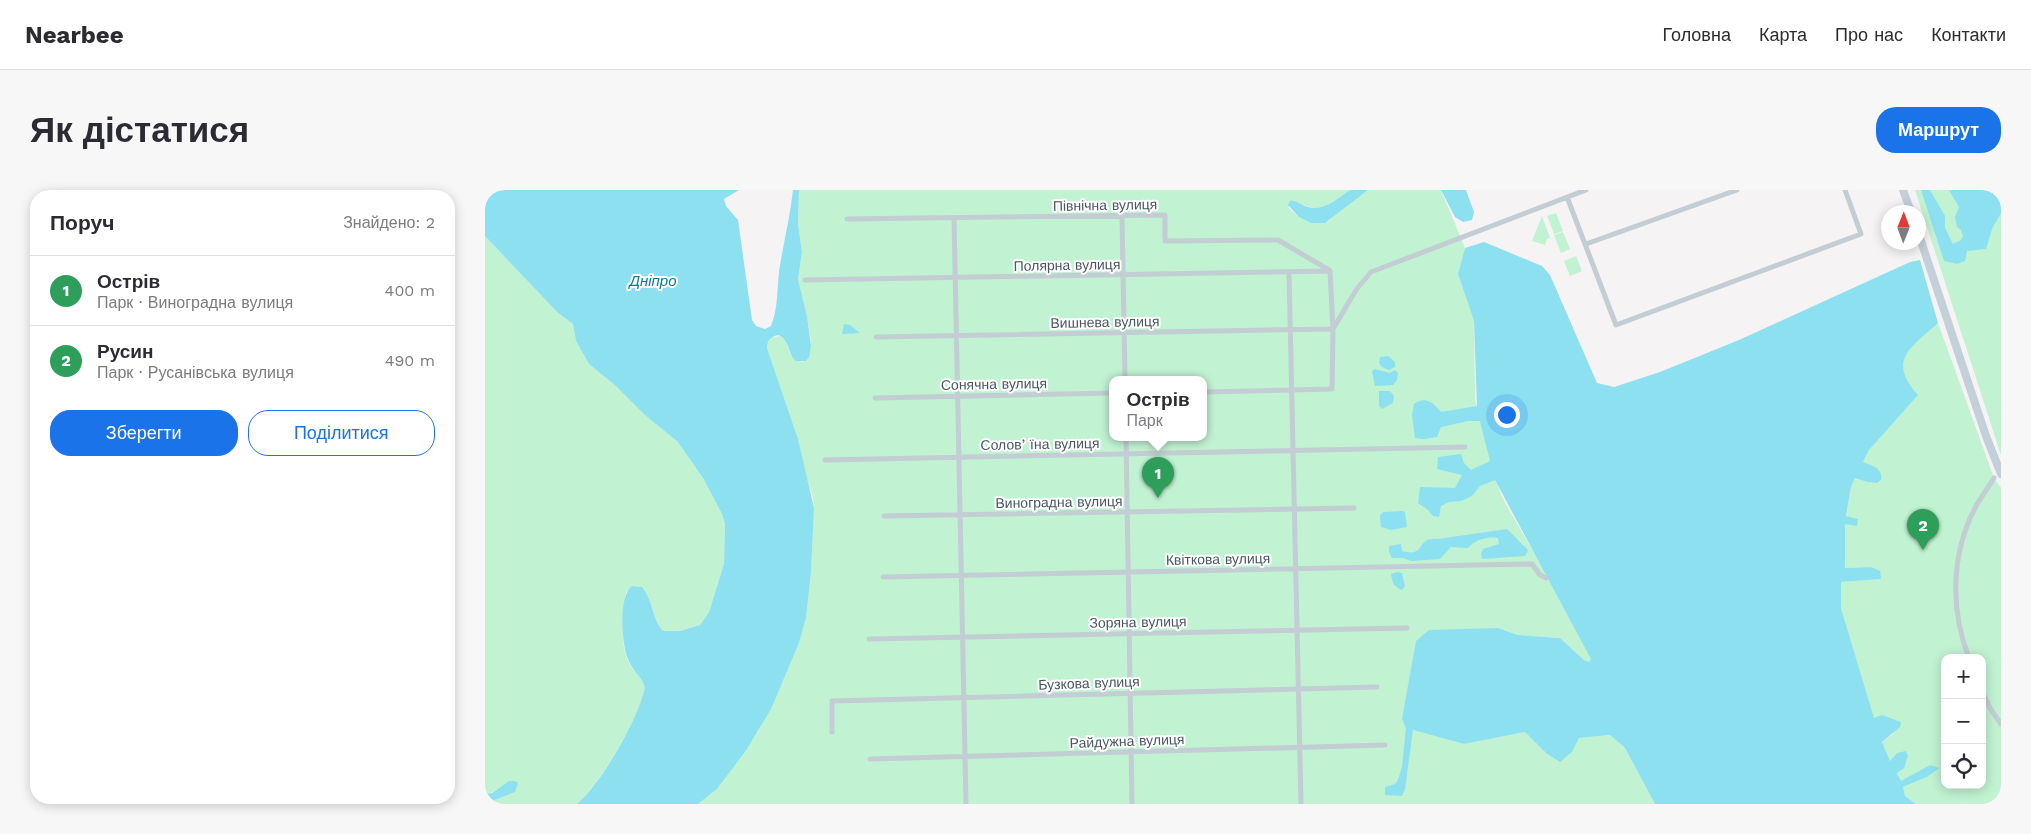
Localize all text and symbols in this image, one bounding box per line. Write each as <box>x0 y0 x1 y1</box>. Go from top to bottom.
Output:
text: Nearbee <box>25 21 124 49</box>
text: Головна <box>1663 24 1731 45</box>
text: Карта <box>1759 24 1807 45</box>
text: Про нас <box>1835 24 1903 45</box>
text: Контакти <box>1931 24 2006 45</box>
button: Маршрут <box>1876 107 2001 153</box>
text: Як дістатися <box>30 109 249 151</box>
street label: Північна вулиця <box>1053 196 1157 214</box>
north arrow <box>1881 205 1926 250</box>
text: Поруч <box>50 210 114 235</box>
text: Знайдено: 2 <box>343 213 435 232</box>
street label: Полярна вулиця <box>1013 256 1121 274</box>
text: Острів <box>97 270 160 293</box>
water label: Дніпро <box>627 272 677 290</box>
text: 1 <box>63 281 69 300</box>
text: 400 m <box>385 281 435 300</box>
text: Парк · Виноградна вулиця <box>97 293 293 312</box>
street label: Вишнева вулиця <box>1050 313 1160 331</box>
text: Русин <box>97 340 154 363</box>
text: 2 <box>61 351 71 370</box>
text: 490 m <box>385 351 435 370</box>
text: Парк · Русанівська вулиця <box>97 363 294 382</box>
street label: Сонячна вулиця <box>941 375 1047 393</box>
popup <box>1109 376 1207 441</box>
text: Острів <box>1126 388 1190 411</box>
your location <box>1494 402 1520 428</box>
button: Зберегти <box>50 410 238 456</box>
button: Поділитися <box>248 410 435 456</box>
text: Парк <box>1126 411 1163 430</box>
street label: Соловʼїна вулиця <box>980 435 1100 453</box>
pin: 1 <box>1142 457 1174 498</box>
street label: Виноградна вулиця <box>995 493 1123 511</box>
pin: 2 <box>1907 509 1939 550</box>
street label: Квіткова вулиця <box>1166 550 1270 568</box>
street label: Зоряна вулиця <box>1089 613 1187 631</box>
map controls <box>1941 654 1986 789</box>
button: + <box>1941 654 1986 699</box>
street label: Бузкова вулиця <box>1038 673 1140 693</box>
button: − <box>1941 699 1986 744</box>
street label: Райдужна вулиця <box>1069 731 1185 751</box>
button: locate <box>1941 744 1986 789</box>

